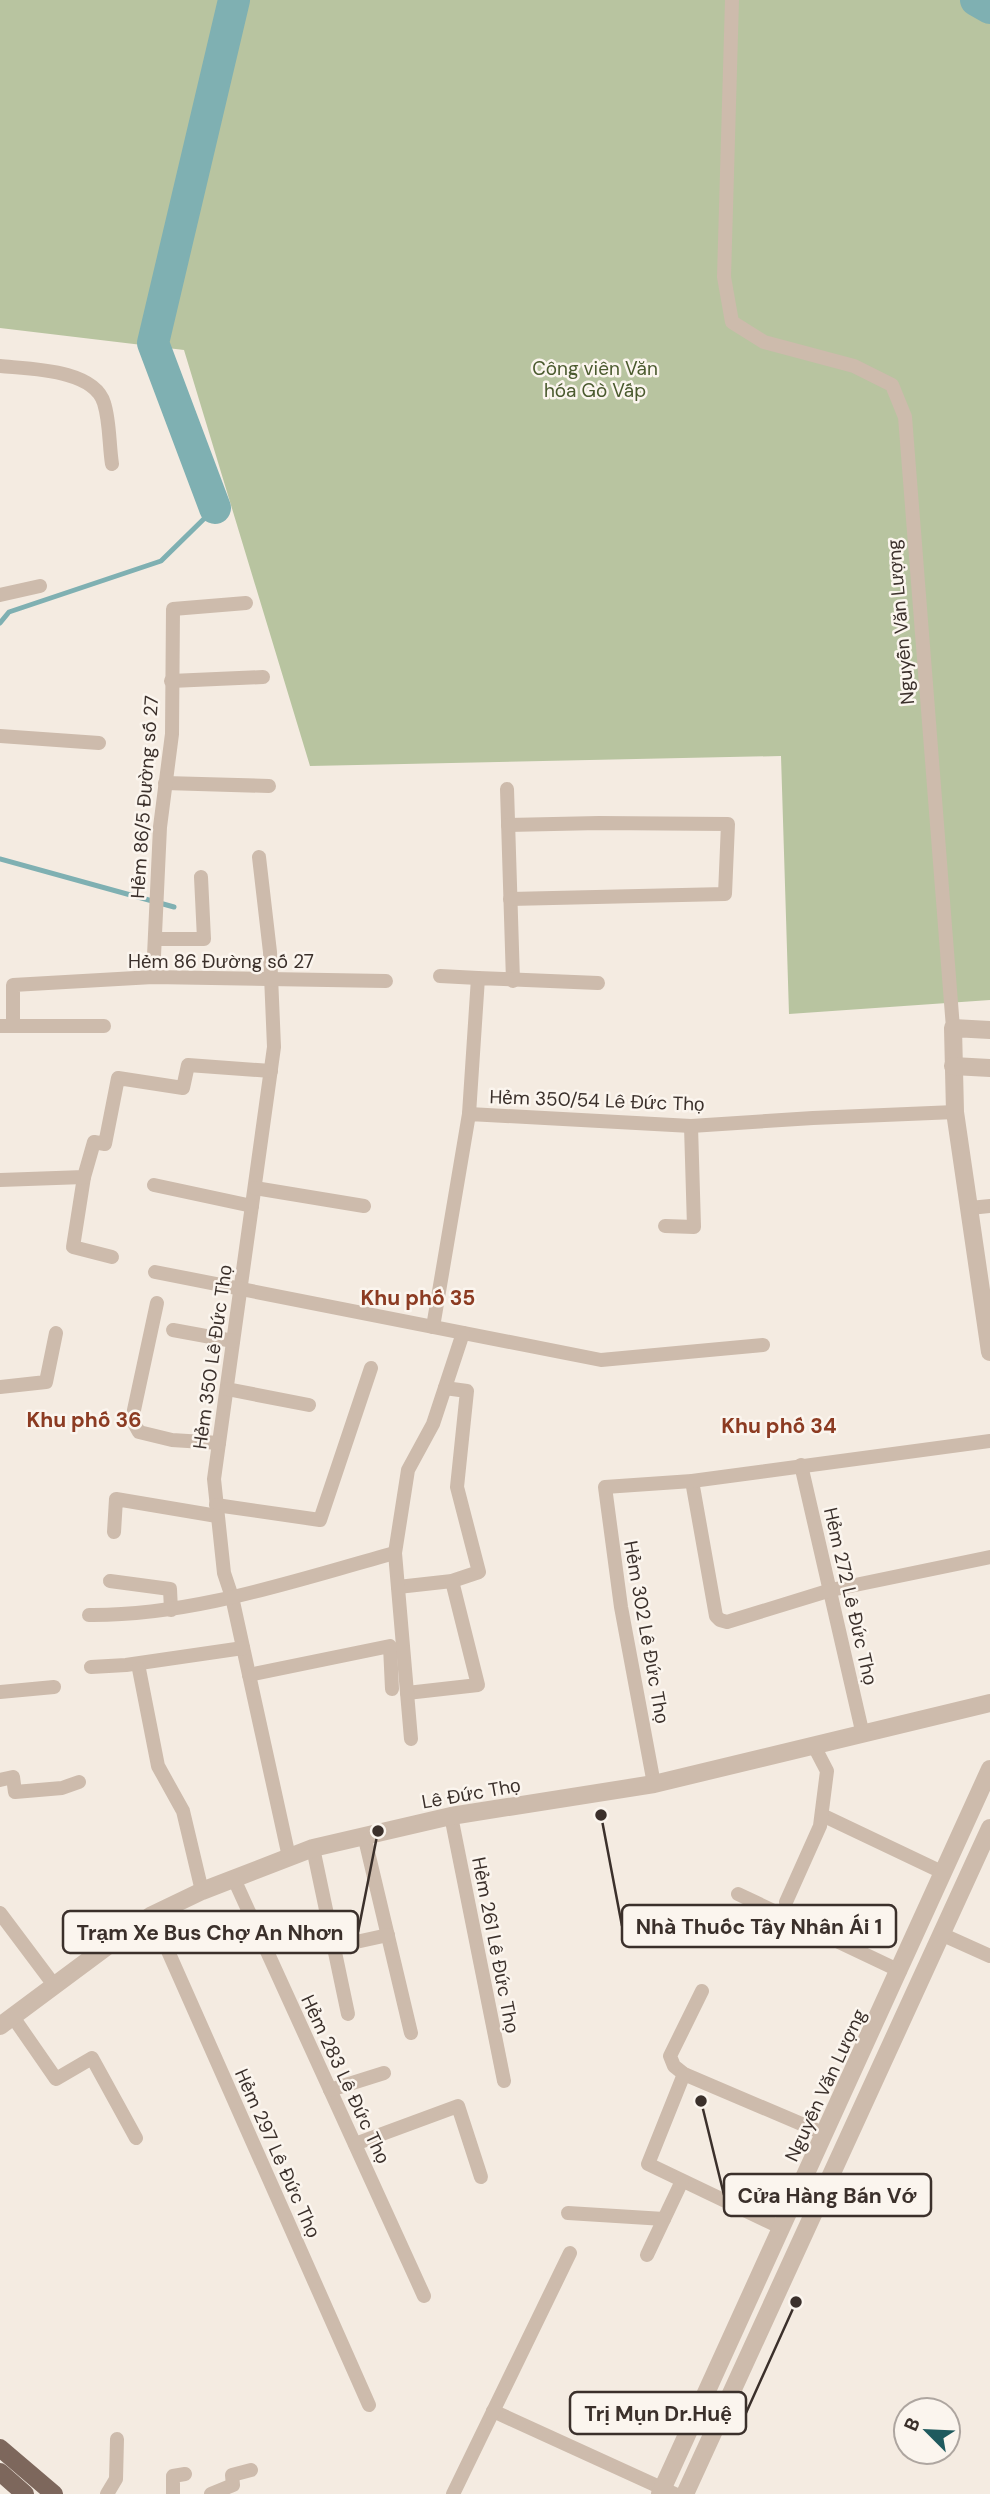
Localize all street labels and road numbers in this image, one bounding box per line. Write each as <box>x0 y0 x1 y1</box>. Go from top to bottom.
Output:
street label: Nguyễn Văn Lượng <box>881 538 920 706</box>
street label: Hẻm 86/5 Đường số 27 <box>125 695 164 899</box>
street label: Hẻm 86 Đường số 27 <box>128 949 314 974</box>
street label: Hẻm 350/54 Lê Đức Thọ <box>489 1084 705 1117</box>
street label: Hẻm 350 Lê Đức Thọ <box>187 1263 238 1451</box>
street label: Hẻm 272 Lê Đức Thọ <box>818 1505 883 1687</box>
street label: Hẻm 302 Lê Đức Thọ <box>618 1539 675 1725</box>
street label: Lê Đức Thọ <box>420 1773 522 1814</box>
street label: Hẻm 261 Lê Đức Thọ <box>466 1855 525 2035</box>
street label: Hẻm 283 Lê Đức Thọ <box>295 1991 396 2168</box>
street label: Nguyễn Văn Lượng <box>779 2004 872 2166</box>
street label: Hẻm 297 Lê Đức Thọ <box>229 2065 326 2242</box>

